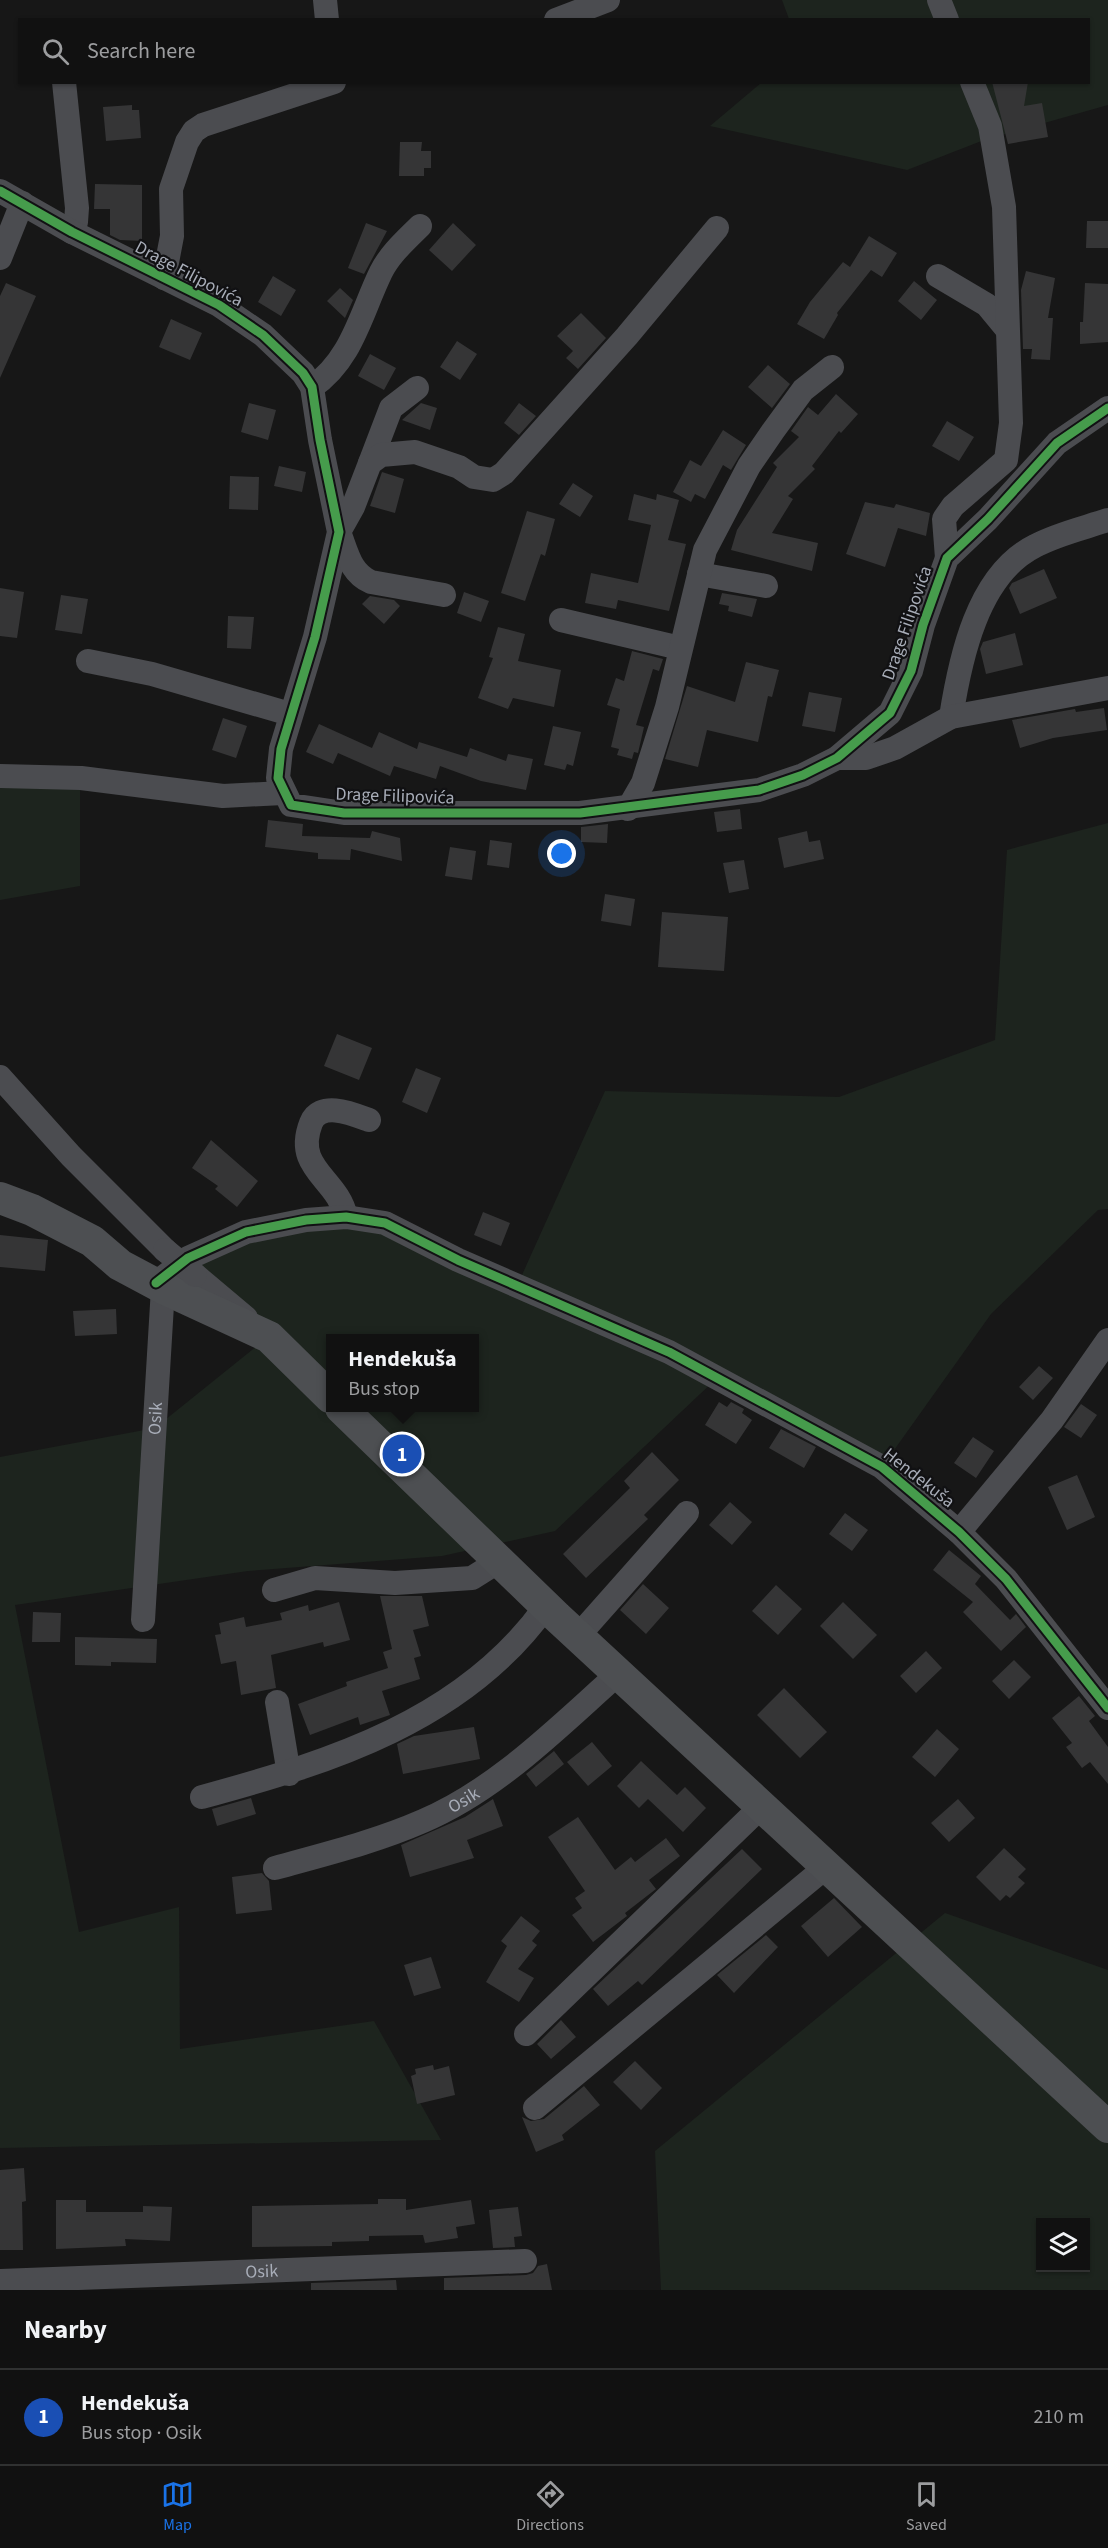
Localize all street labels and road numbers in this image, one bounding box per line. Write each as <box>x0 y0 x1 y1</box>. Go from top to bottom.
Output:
street label: Drage Filipovića <box>130 235 248 313</box>
street label: Drage Filipovića <box>876 563 938 683</box>
street label: Drage Filipovića <box>335 781 455 811</box>
street label: Osik <box>142 1401 169 1436</box>
street label: Hendekuša <box>878 1442 960 1514</box>
street label: Osik <box>443 1781 484 1819</box>
street label: Osik <box>245 2258 279 2284</box>

